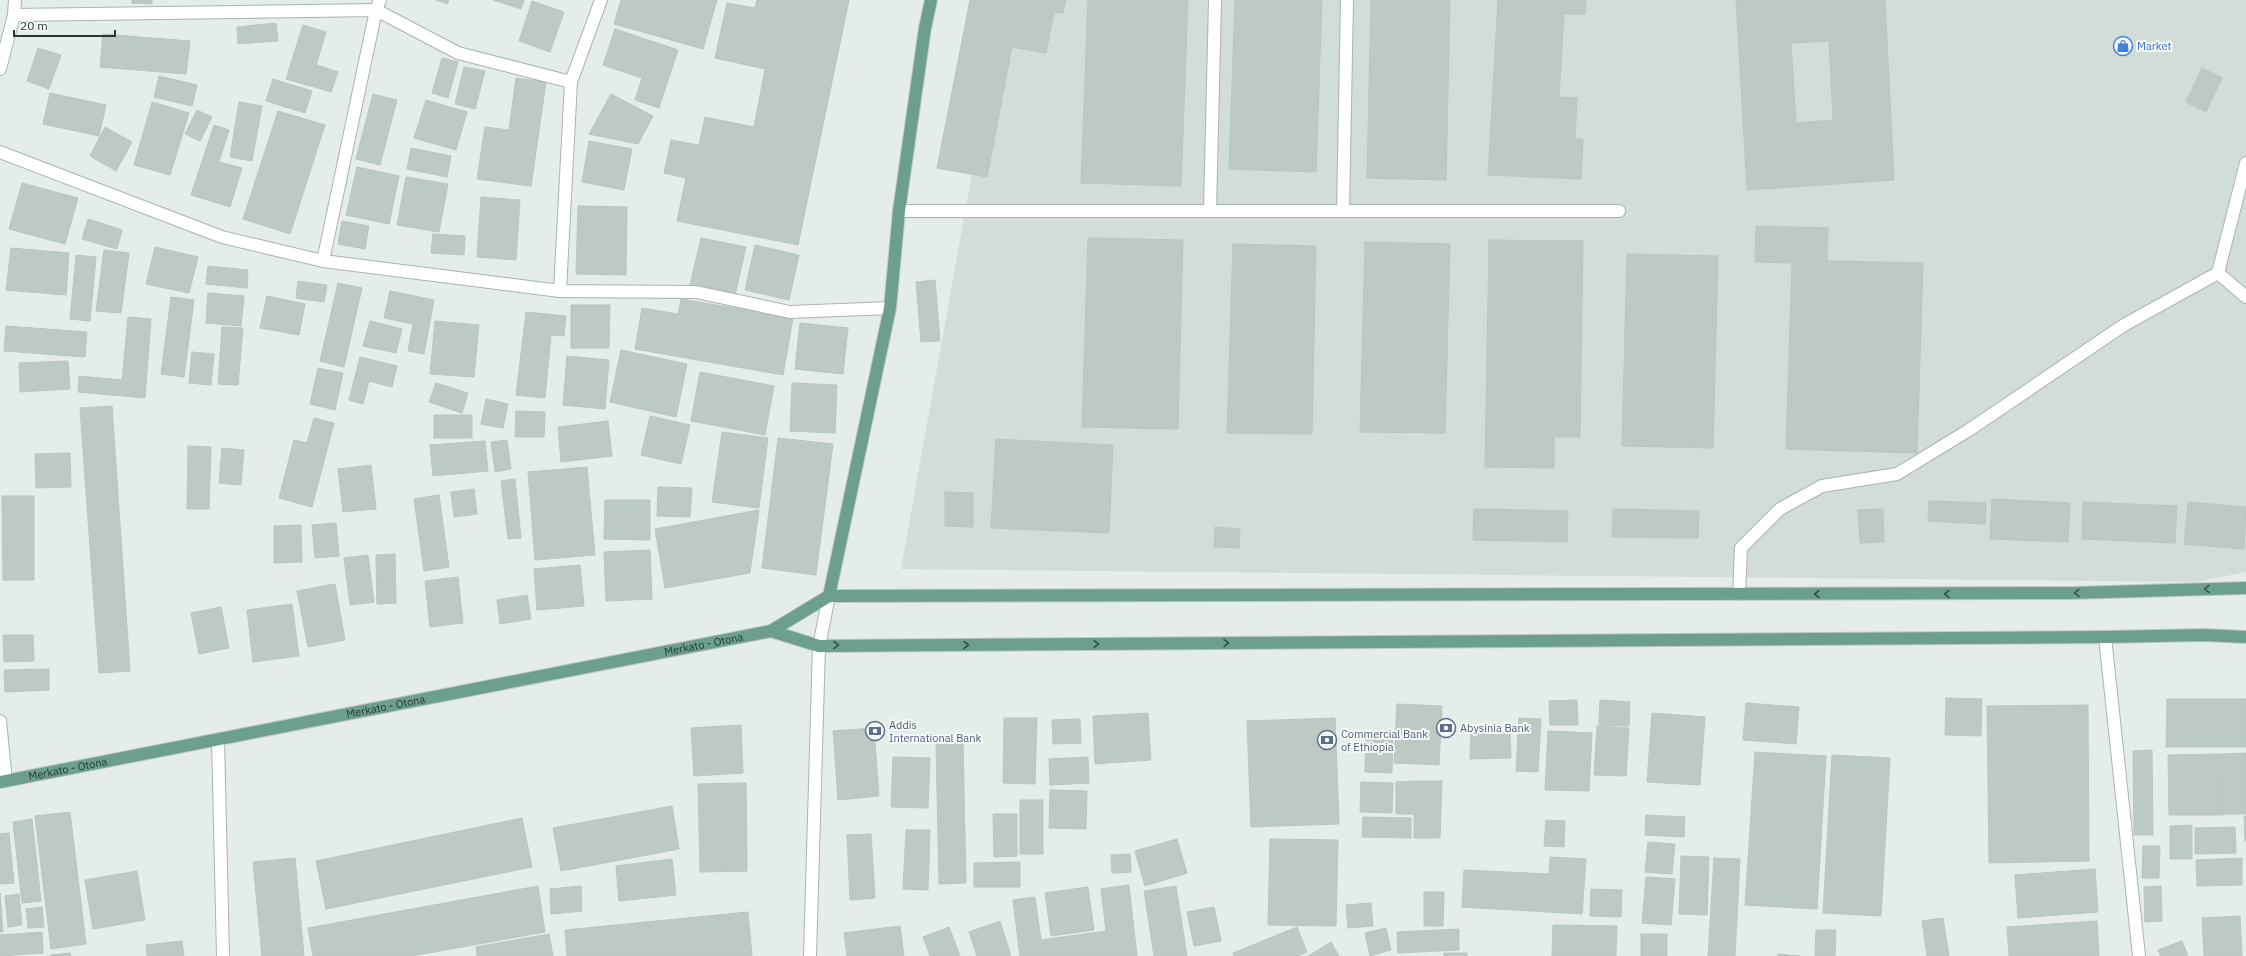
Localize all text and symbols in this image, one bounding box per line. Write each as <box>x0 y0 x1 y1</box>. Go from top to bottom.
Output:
scale bar <box>14 12 115 38</box>
text: 20 m <box>20 18 48 33</box>
shop icon: Market <box>2112 35 2134 57</box>
place label: Market <box>2137 39 2171 53</box>
one-way arrow <box>2204 585 2210 593</box>
one-way arrow <box>2074 589 2080 597</box>
one-way arrow <box>1814 590 1820 598</box>
one-way arrow <box>1944 590 1950 598</box>
street label: Merkato - Otona <box>663 630 744 659</box>
one-way arrow <box>1223 639 1229 647</box>
one-way arrow <box>1093 640 1099 648</box>
one-way arrow <box>833 641 839 650</box>
one-way arrow <box>963 641 969 649</box>
street label: Merkato - Otona <box>345 692 426 721</box>
bank icon: Abysinia Bank <box>1435 717 1457 739</box>
place label: Addis International Bank <box>889 718 981 745</box>
bank icon: Addis International Bank <box>864 720 886 742</box>
place label: Abysinia Bank <box>1460 721 1530 735</box>
place label: Commercial Bank of Ethiopia <box>1341 727 1428 754</box>
bank icon: Commercial Bank of Ethiopia <box>1316 729 1338 751</box>
street label: Merkato - Otona <box>27 754 109 783</box>

